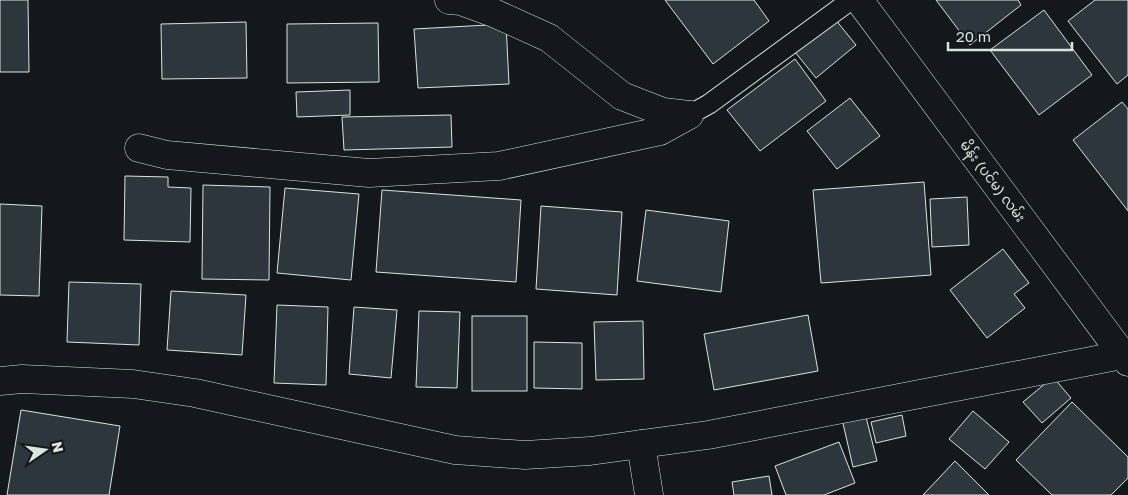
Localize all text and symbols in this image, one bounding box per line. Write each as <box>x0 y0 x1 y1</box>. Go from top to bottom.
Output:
scale bar <box>948 20 1072 52</box>
text: 20 m <box>956 27 991 45</box>
street label: မိန်း (ပင်မ) လမ်း <box>954 136 1030 227</box>
north arrow <box>20 425 70 475</box>
text: N <box>49 440 68 454</box>

